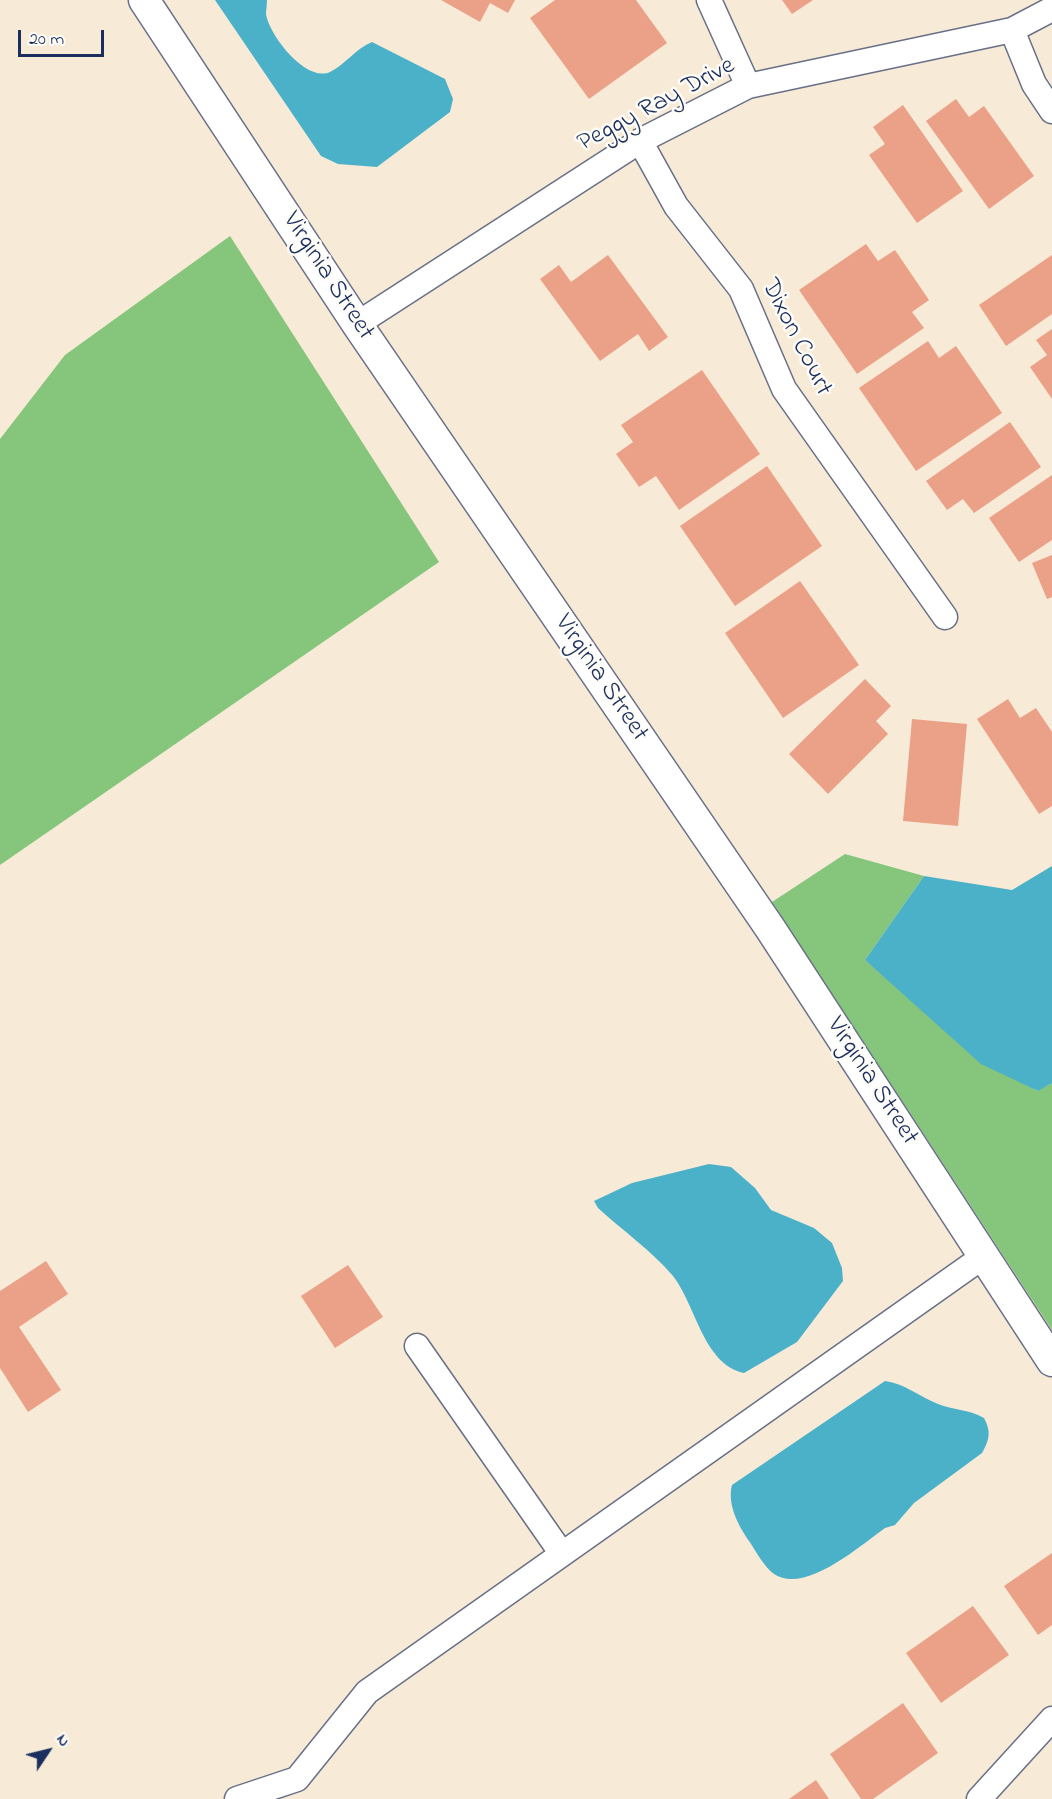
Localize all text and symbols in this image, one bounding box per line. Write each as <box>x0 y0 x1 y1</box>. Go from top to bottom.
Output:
scale bar <box>21 18 106 56</box>
text: 20 m <box>29 27 64 53</box>
street label: Peggy Ray Drive <box>573 52 741 160</box>
street label: Virginia Street <box>274 207 380 347</box>
street label: Dixon Court <box>752 274 838 402</box>
street label: Virginia Street <box>546 610 654 748</box>
street label: Virginia Street <box>818 1012 924 1152</box>
north arrow <box>18 1721 78 1781</box>
text: N <box>50 1729 76 1752</box>

